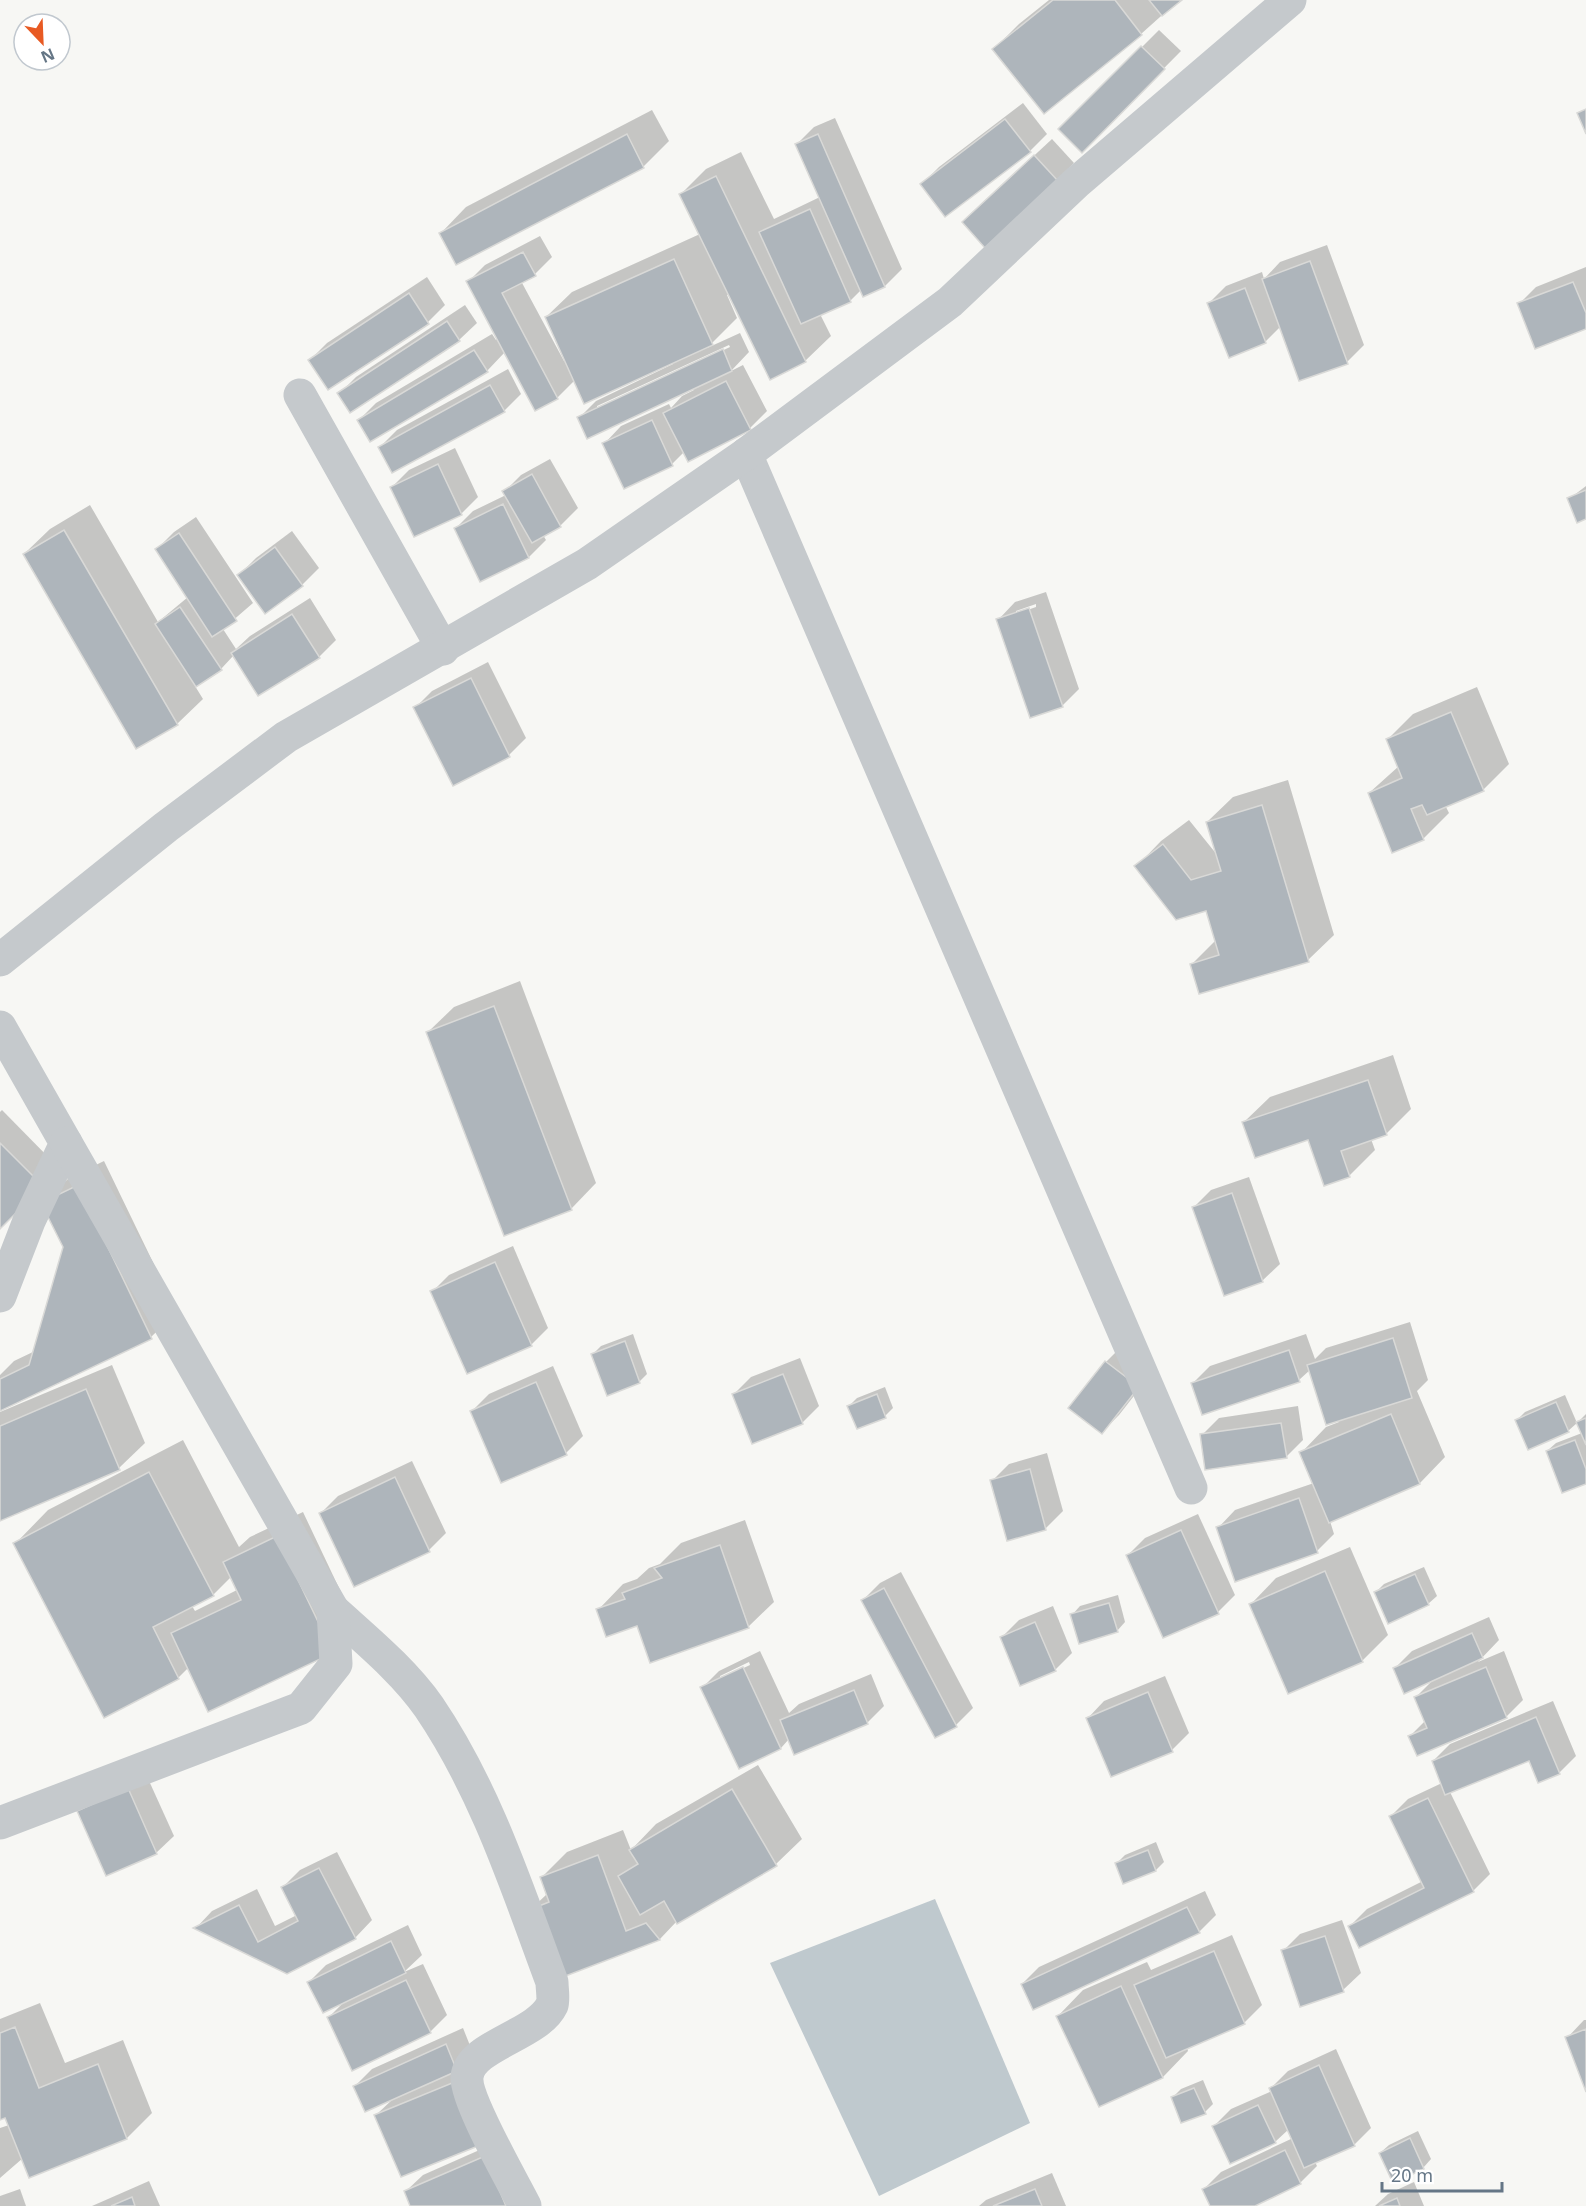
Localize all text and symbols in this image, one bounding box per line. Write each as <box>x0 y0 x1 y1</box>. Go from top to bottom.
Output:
north arrow <box>12 12 72 72</box>
text: N <box>38 43 58 68</box>
scale bar <box>1382 2155 1502 2193</box>
text: 20 m <box>1391 2163 1433 2187</box>

